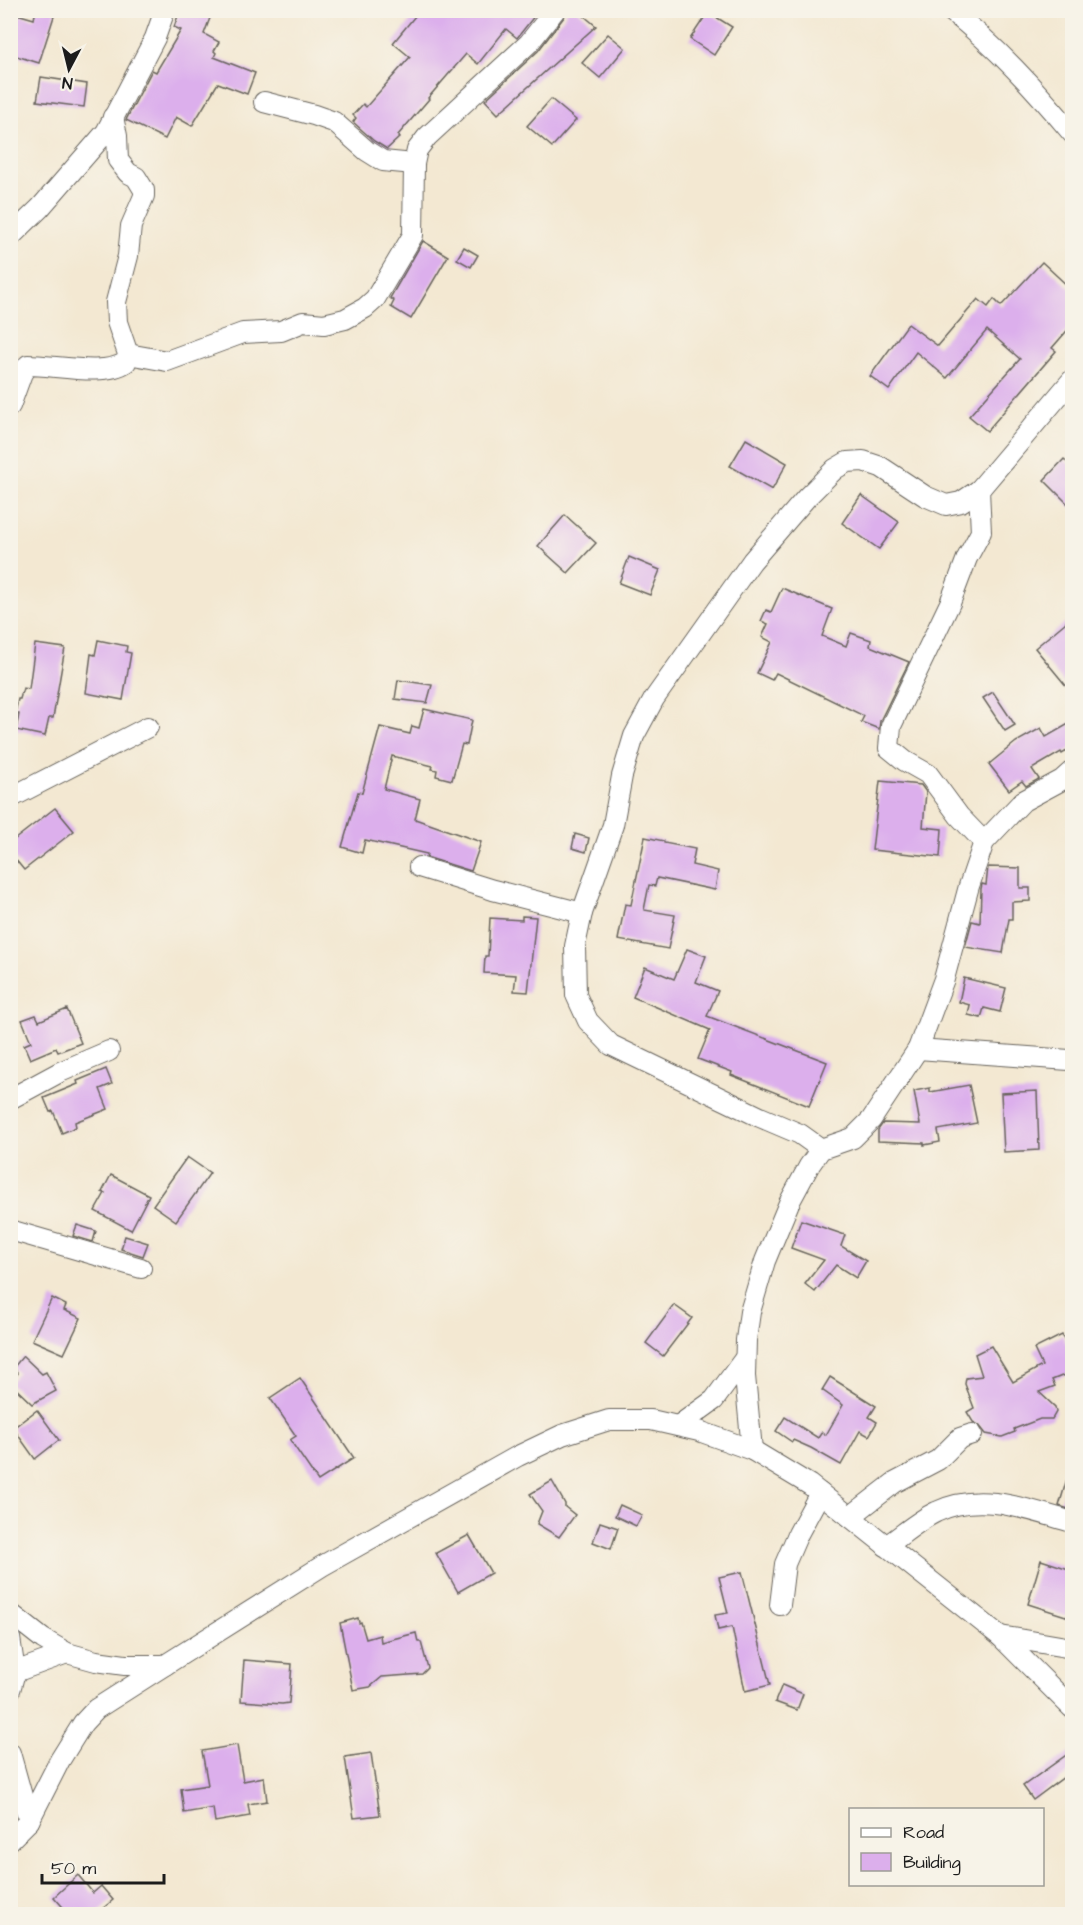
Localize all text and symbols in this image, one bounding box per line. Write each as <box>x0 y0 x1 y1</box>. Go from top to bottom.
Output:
north arrow <box>39 39 99 99</box>
text: N <box>61 71 74 94</box>
legend <box>849 1808 1044 1886</box>
text: Road <box>903 1820 944 1845</box>
scale bar <box>42 1847 164 1885</box>
text: Building <box>903 1850 961 1876</box>
text: 50 m <box>51 1856 96 1881</box>

